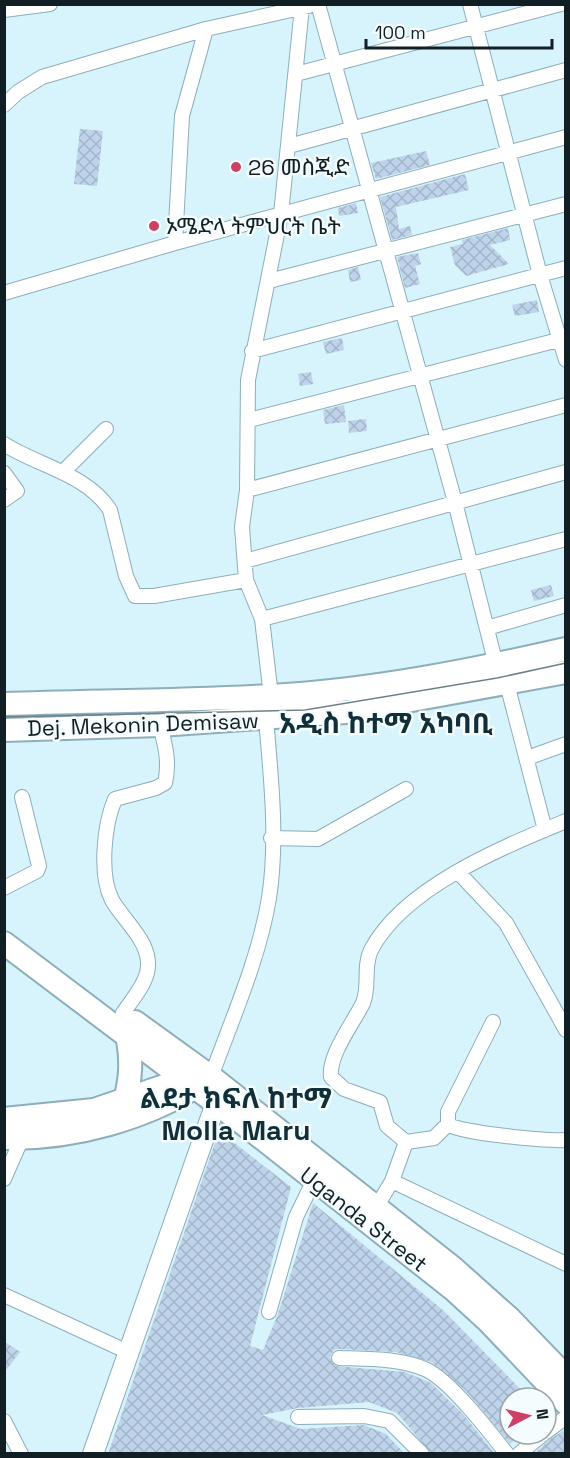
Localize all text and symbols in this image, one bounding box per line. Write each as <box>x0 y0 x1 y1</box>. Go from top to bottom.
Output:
scale bar <box>366 12 552 50</box>
text: 100 m <box>375 21 426 44</box>
place label: 26 መስጂድ <box>248 153 350 181</box>
marker: 26 መስጂድ <box>229 160 243 174</box>
place label: ኦሜድላ ትምህርት ቤት <box>166 212 341 240</box>
marker: ኦሜድላ ትምህርት ቤት <box>147 219 161 233</box>
district label: አዲስ ከተማ አካባቢ <box>279 705 493 741</box>
street label: Dej. Mekonin Demisaw <box>27 706 259 742</box>
district label: ልደታ ክፍለ ከተማ Molla Maru <box>140 1080 332 1148</box>
street label: Uganda Street <box>294 1160 434 1278</box>
north arrow <box>498 1386 558 1446</box>
text: N <box>531 1408 553 1421</box>

